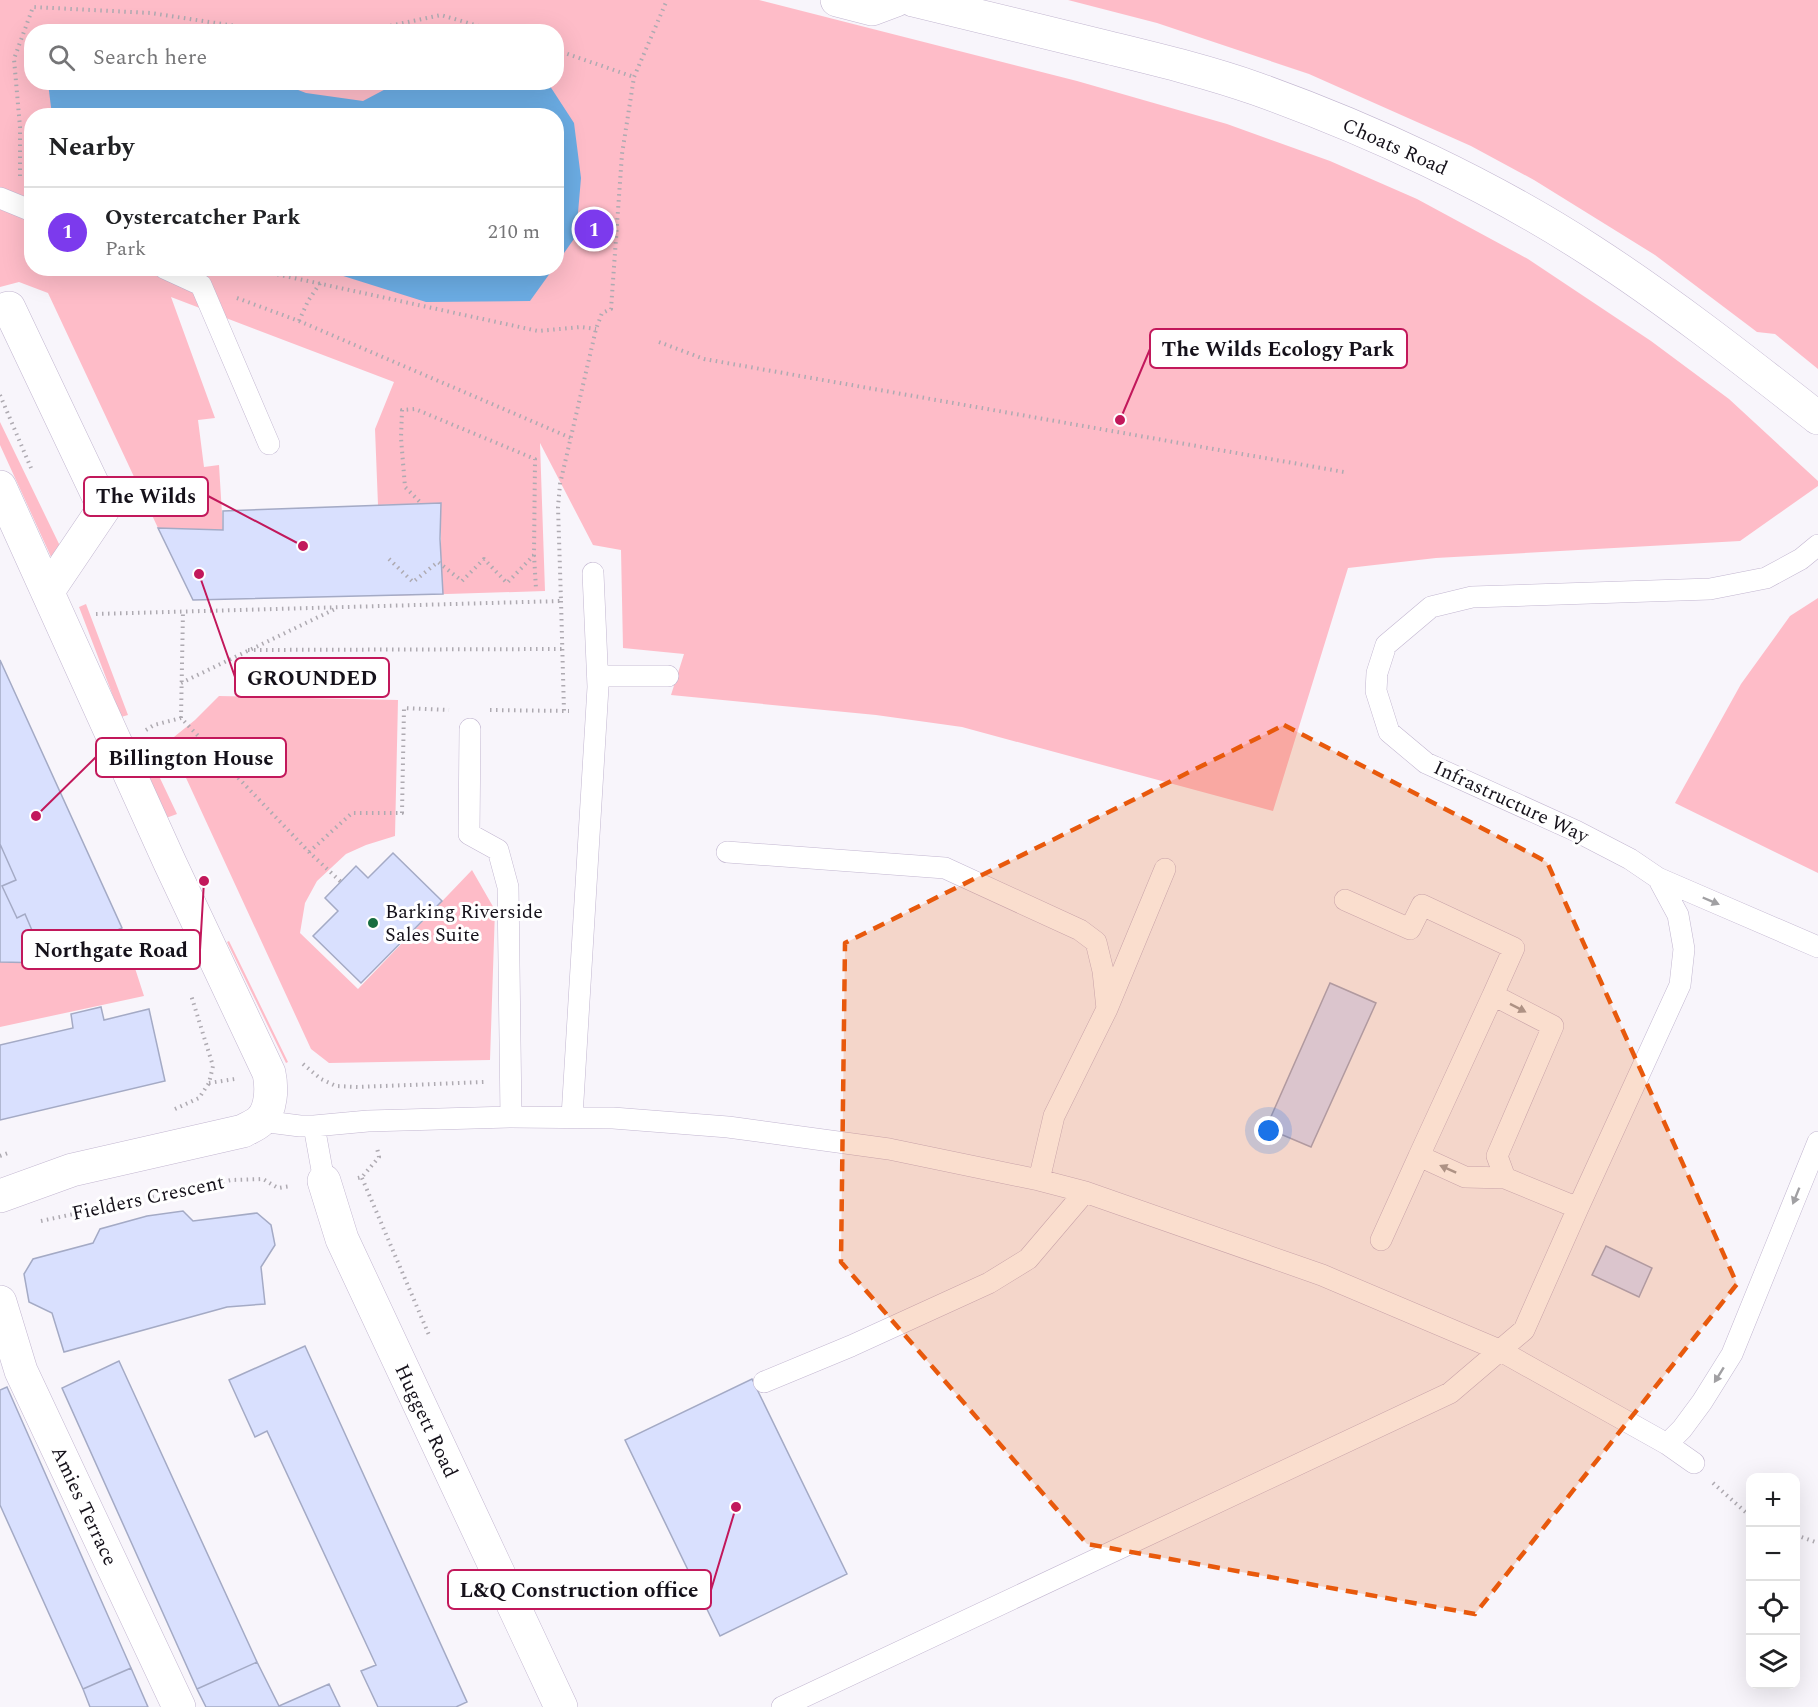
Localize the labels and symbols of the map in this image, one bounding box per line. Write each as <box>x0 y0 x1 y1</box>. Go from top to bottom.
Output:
street label: Choats Road <box>1337 110 1453 184</box>
pin: 1 <box>574 206 614 252</box>
callout: The Wilds Ecology Park <box>1150 329 1407 368</box>
text: The Wilds Ecology Park <box>1162 334 1395 366</box>
callout: The Wilds <box>84 477 208 516</box>
text: The Wilds <box>96 481 196 513</box>
callout: GROUNDED <box>235 658 389 697</box>
text: GROUNDED <box>247 663 377 695</box>
callout: Billington House <box>96 738 286 777</box>
text: Billington House <box>108 743 274 775</box>
street label: Infrastructure Way <box>1429 753 1595 852</box>
one-way arrow <box>1703 896 1721 906</box>
place label: Barking Riverside Sales Suite <box>385 897 543 950</box>
marker: Barking Riverside Sales Suite <box>366 916 380 930</box>
callout: Northgate Road <box>22 930 200 969</box>
text: Northgate Road <box>34 935 188 967</box>
one-way arrow <box>1509 1003 1526 1013</box>
your location <box>1254 1116 1283 1145</box>
one-way arrow <box>1439 1164 1457 1174</box>
street label: Fielders Crescent <box>69 1167 227 1229</box>
one-way arrow <box>1791 1188 1801 1206</box>
street label: Huggett Road <box>387 1359 465 1483</box>
one-way arrow <box>1714 1367 1725 1383</box>
street label: Amies Terrace <box>43 1441 125 1571</box>
callout: L&Q Construction office <box>448 1570 711 1609</box>
text: L&Q Construction office <box>460 1575 698 1607</box>

